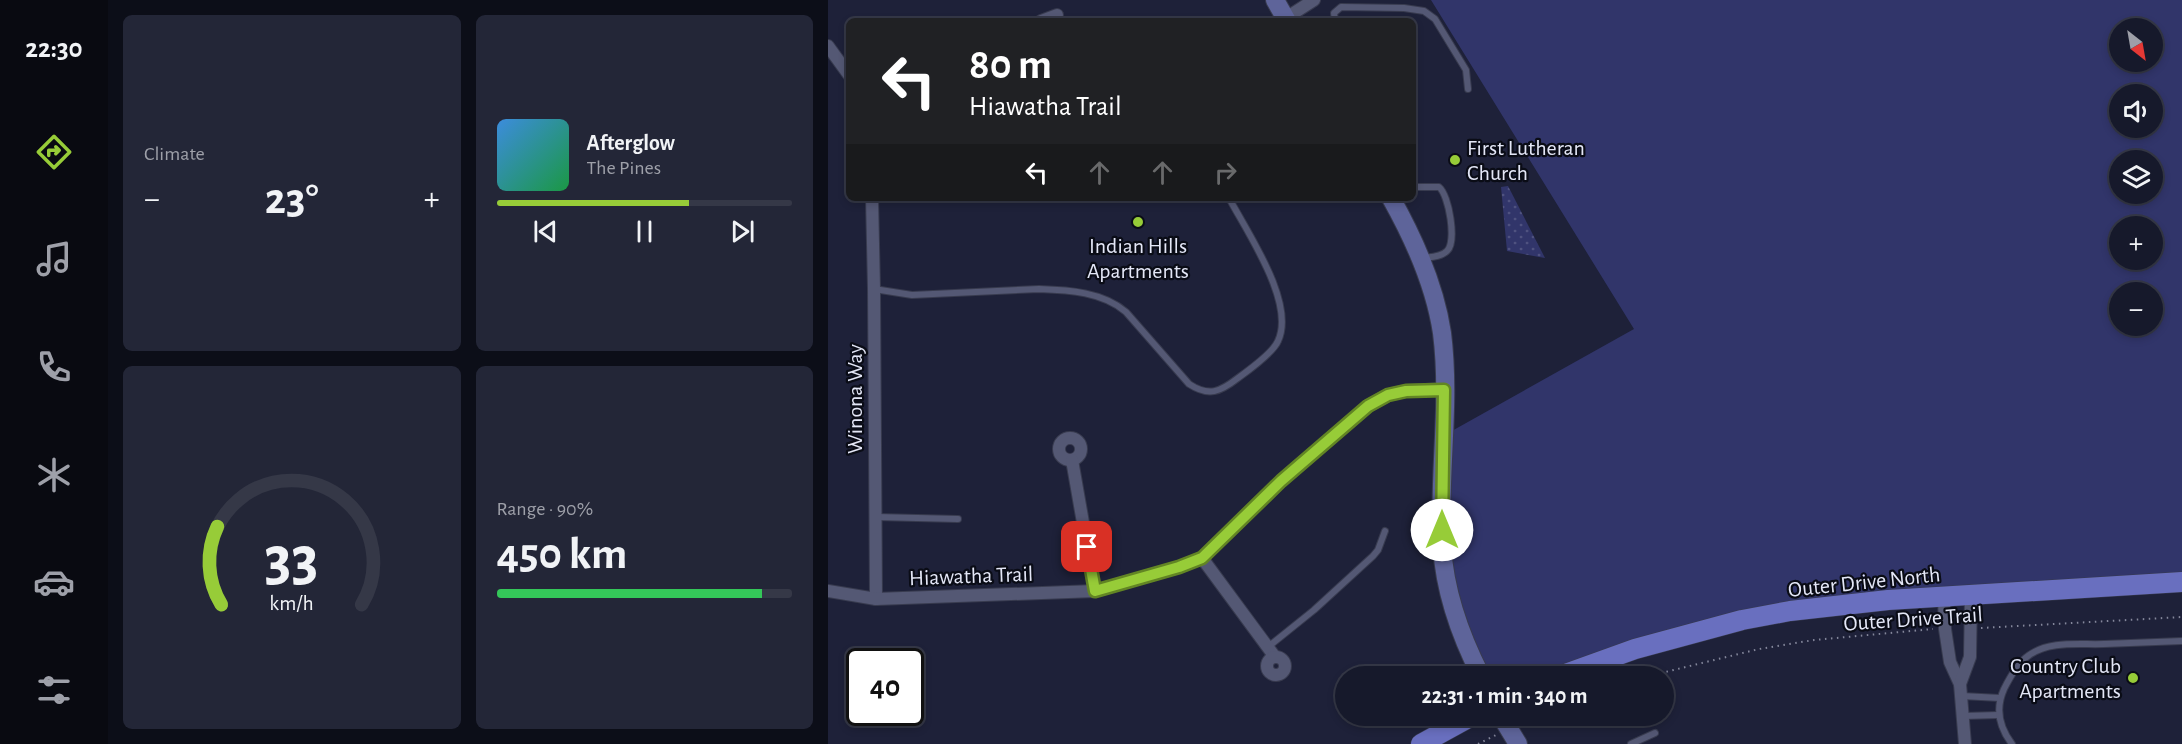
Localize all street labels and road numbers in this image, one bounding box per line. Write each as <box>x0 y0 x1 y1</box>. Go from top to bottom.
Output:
street label: Winona Way <box>844 344 866 454</box>
street label: Hiawatha Trail <box>909 563 1034 589</box>
street label: Outer Drive North <box>1787 563 1941 601</box>
street label: Outer Drive Trail <box>1843 603 1983 635</box>

